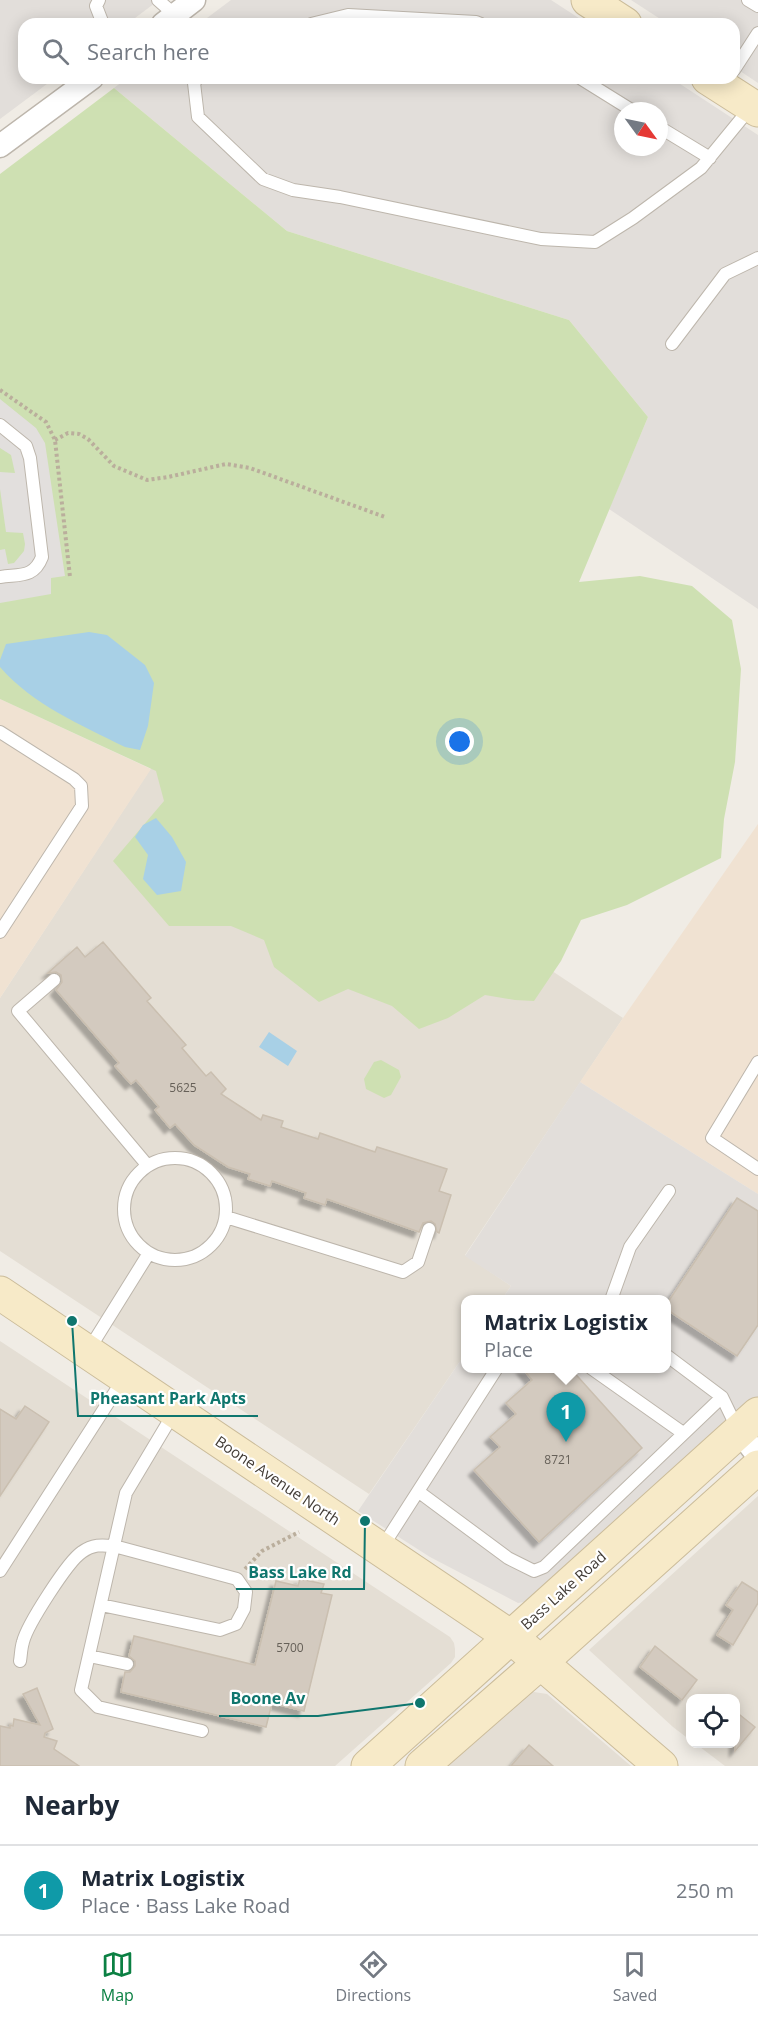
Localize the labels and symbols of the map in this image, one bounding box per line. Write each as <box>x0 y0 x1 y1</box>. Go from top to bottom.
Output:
north arrow <box>614 102 668 156</box>
your location <box>445 727 474 756</box>
house number: 5625 <box>169 1079 197 1096</box>
callout: Pheasant Park Apts <box>78 1382 258 1416</box>
text: Pheasant Park Apts <box>90 1387 246 1409</box>
pin: 1 <box>546 1392 586 1442</box>
street label: Boone Avenue North <box>212 1431 344 1529</box>
house number: 8721 <box>544 1451 572 1468</box>
street label: Bass Lake Road <box>516 1546 610 1634</box>
callout: Bass Lake Rd <box>236 1555 364 1589</box>
text: Bass Lake Rd <box>248 1561 352 1583</box>
house number: 5700 <box>276 1639 304 1656</box>
callout: Boone Av <box>219 1682 318 1716</box>
text: Boone Av <box>231 1687 306 1709</box>

